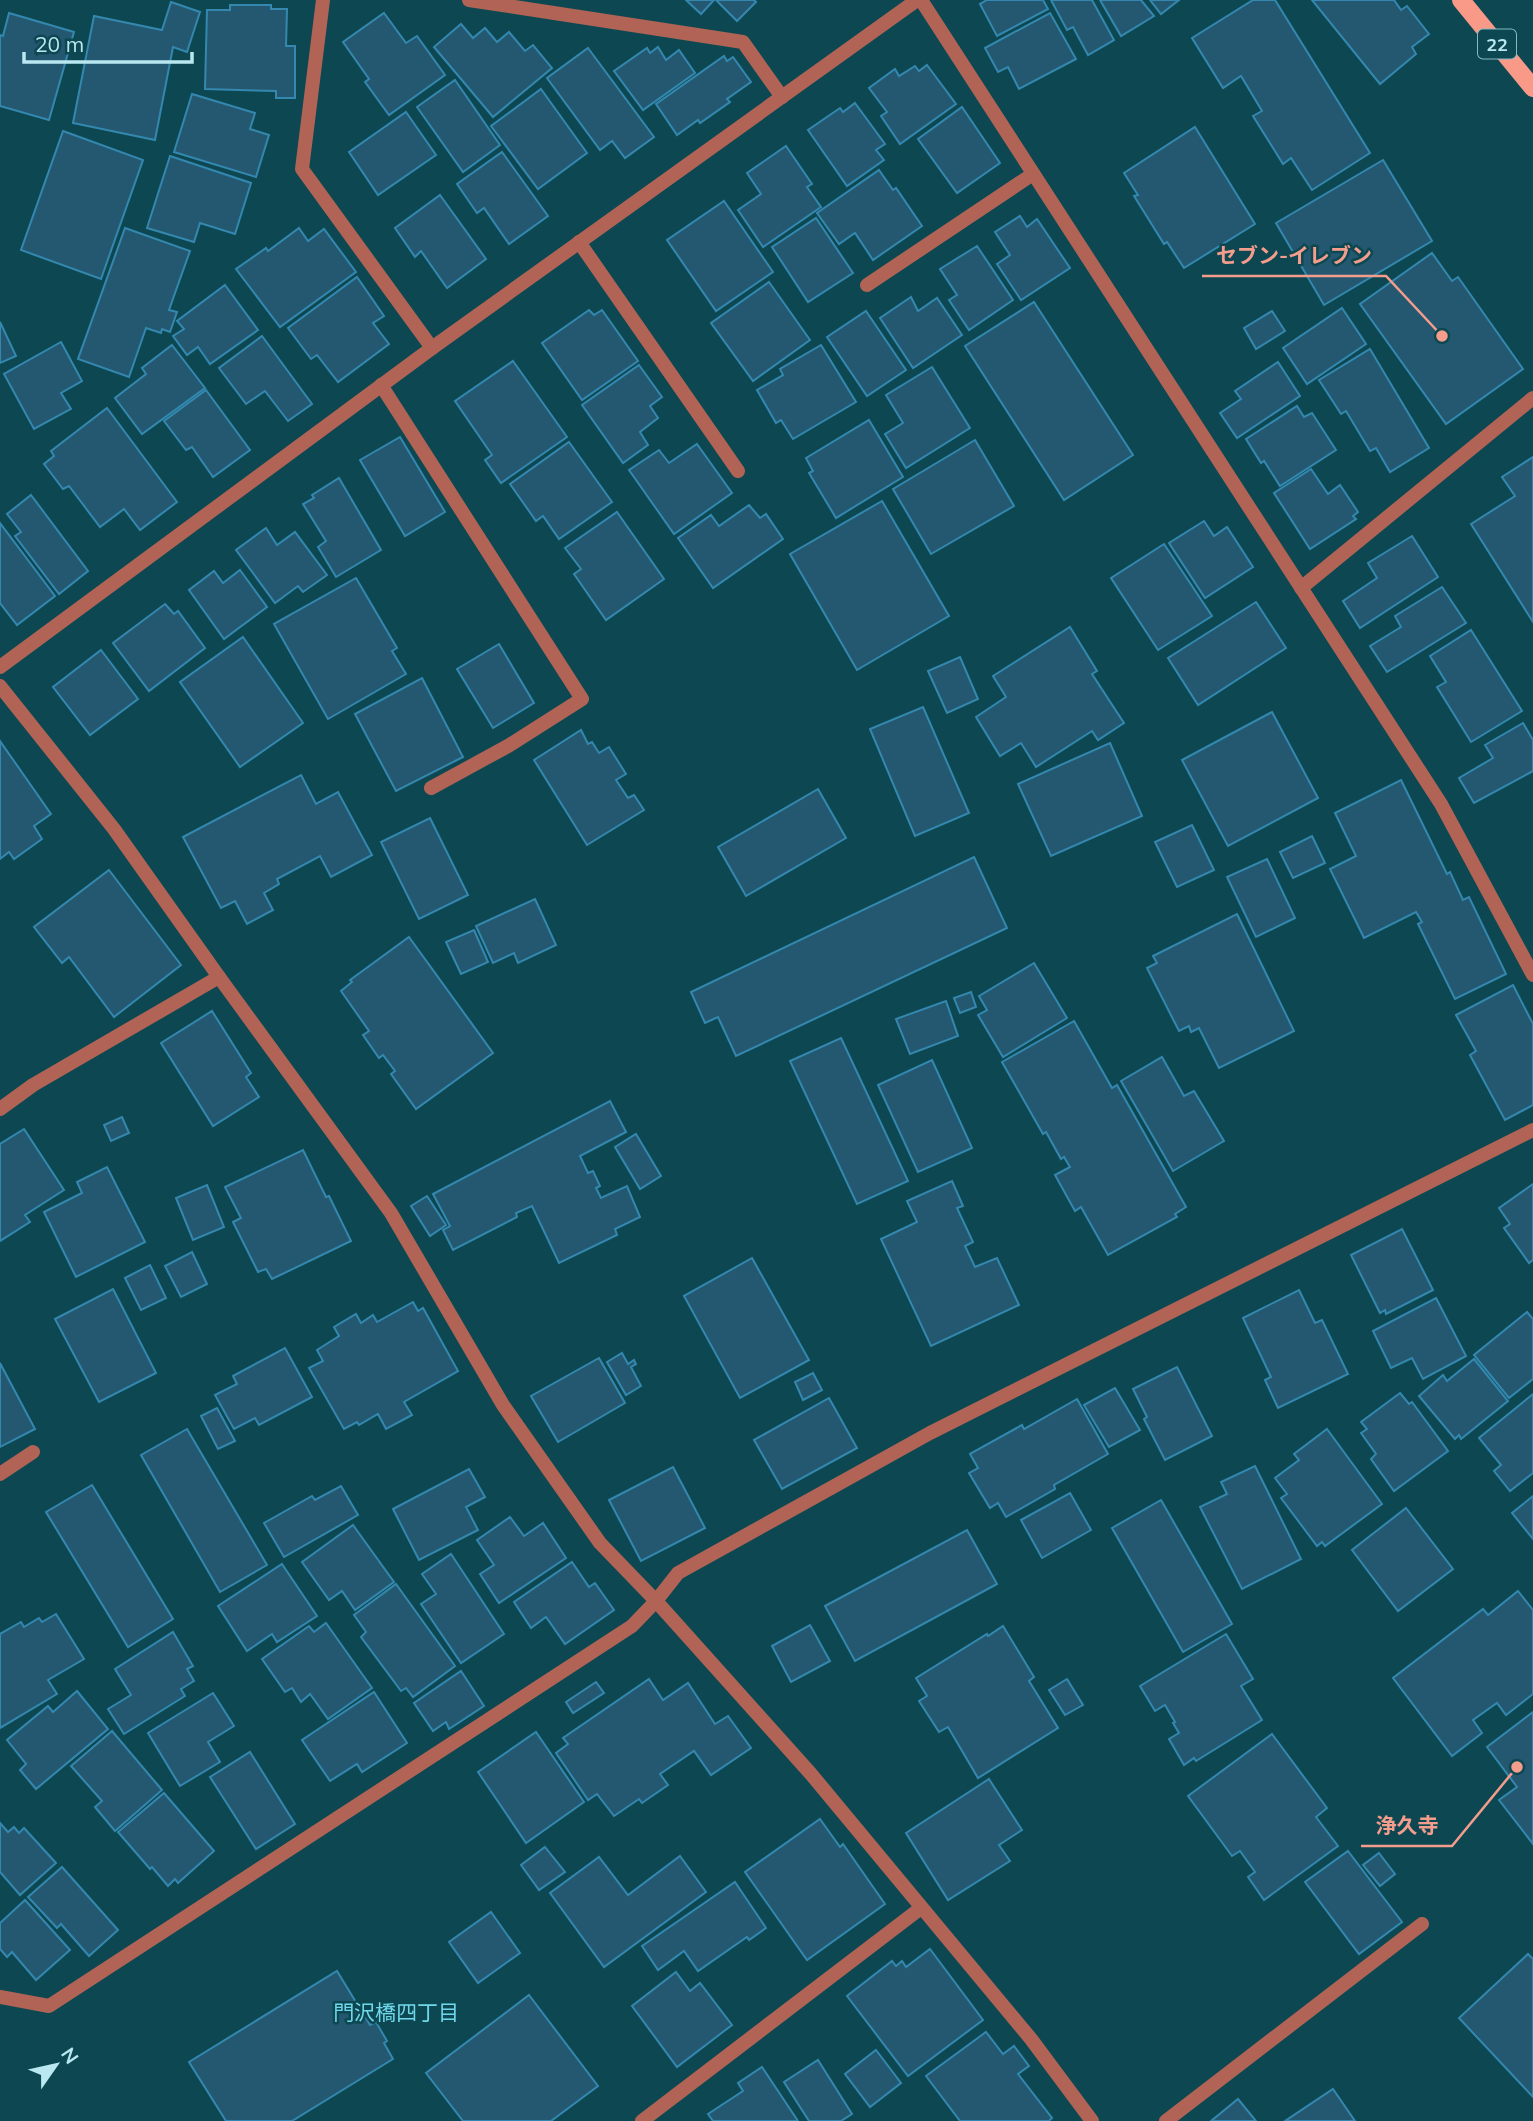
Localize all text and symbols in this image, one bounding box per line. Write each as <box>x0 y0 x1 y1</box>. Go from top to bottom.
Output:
scale bar <box>24 21 192 65</box>
road number: 22 <box>1478 29 1516 58</box>
text: 20 m <box>35 31 84 57</box>
callout: セブン-イレブン <box>1202 234 1386 276</box>
text: セブン-イレブン <box>1216 242 1372 268</box>
callout: 浄久寺 <box>1361 1804 1452 1846</box>
text: 浄久寺 <box>1376 1812 1439 1838</box>
district label: 門沢橋四丁目 <box>333 1999 459 2025</box>
north arrow <box>21 2030 91 2100</box>
text: N <box>56 2043 84 2068</box>

